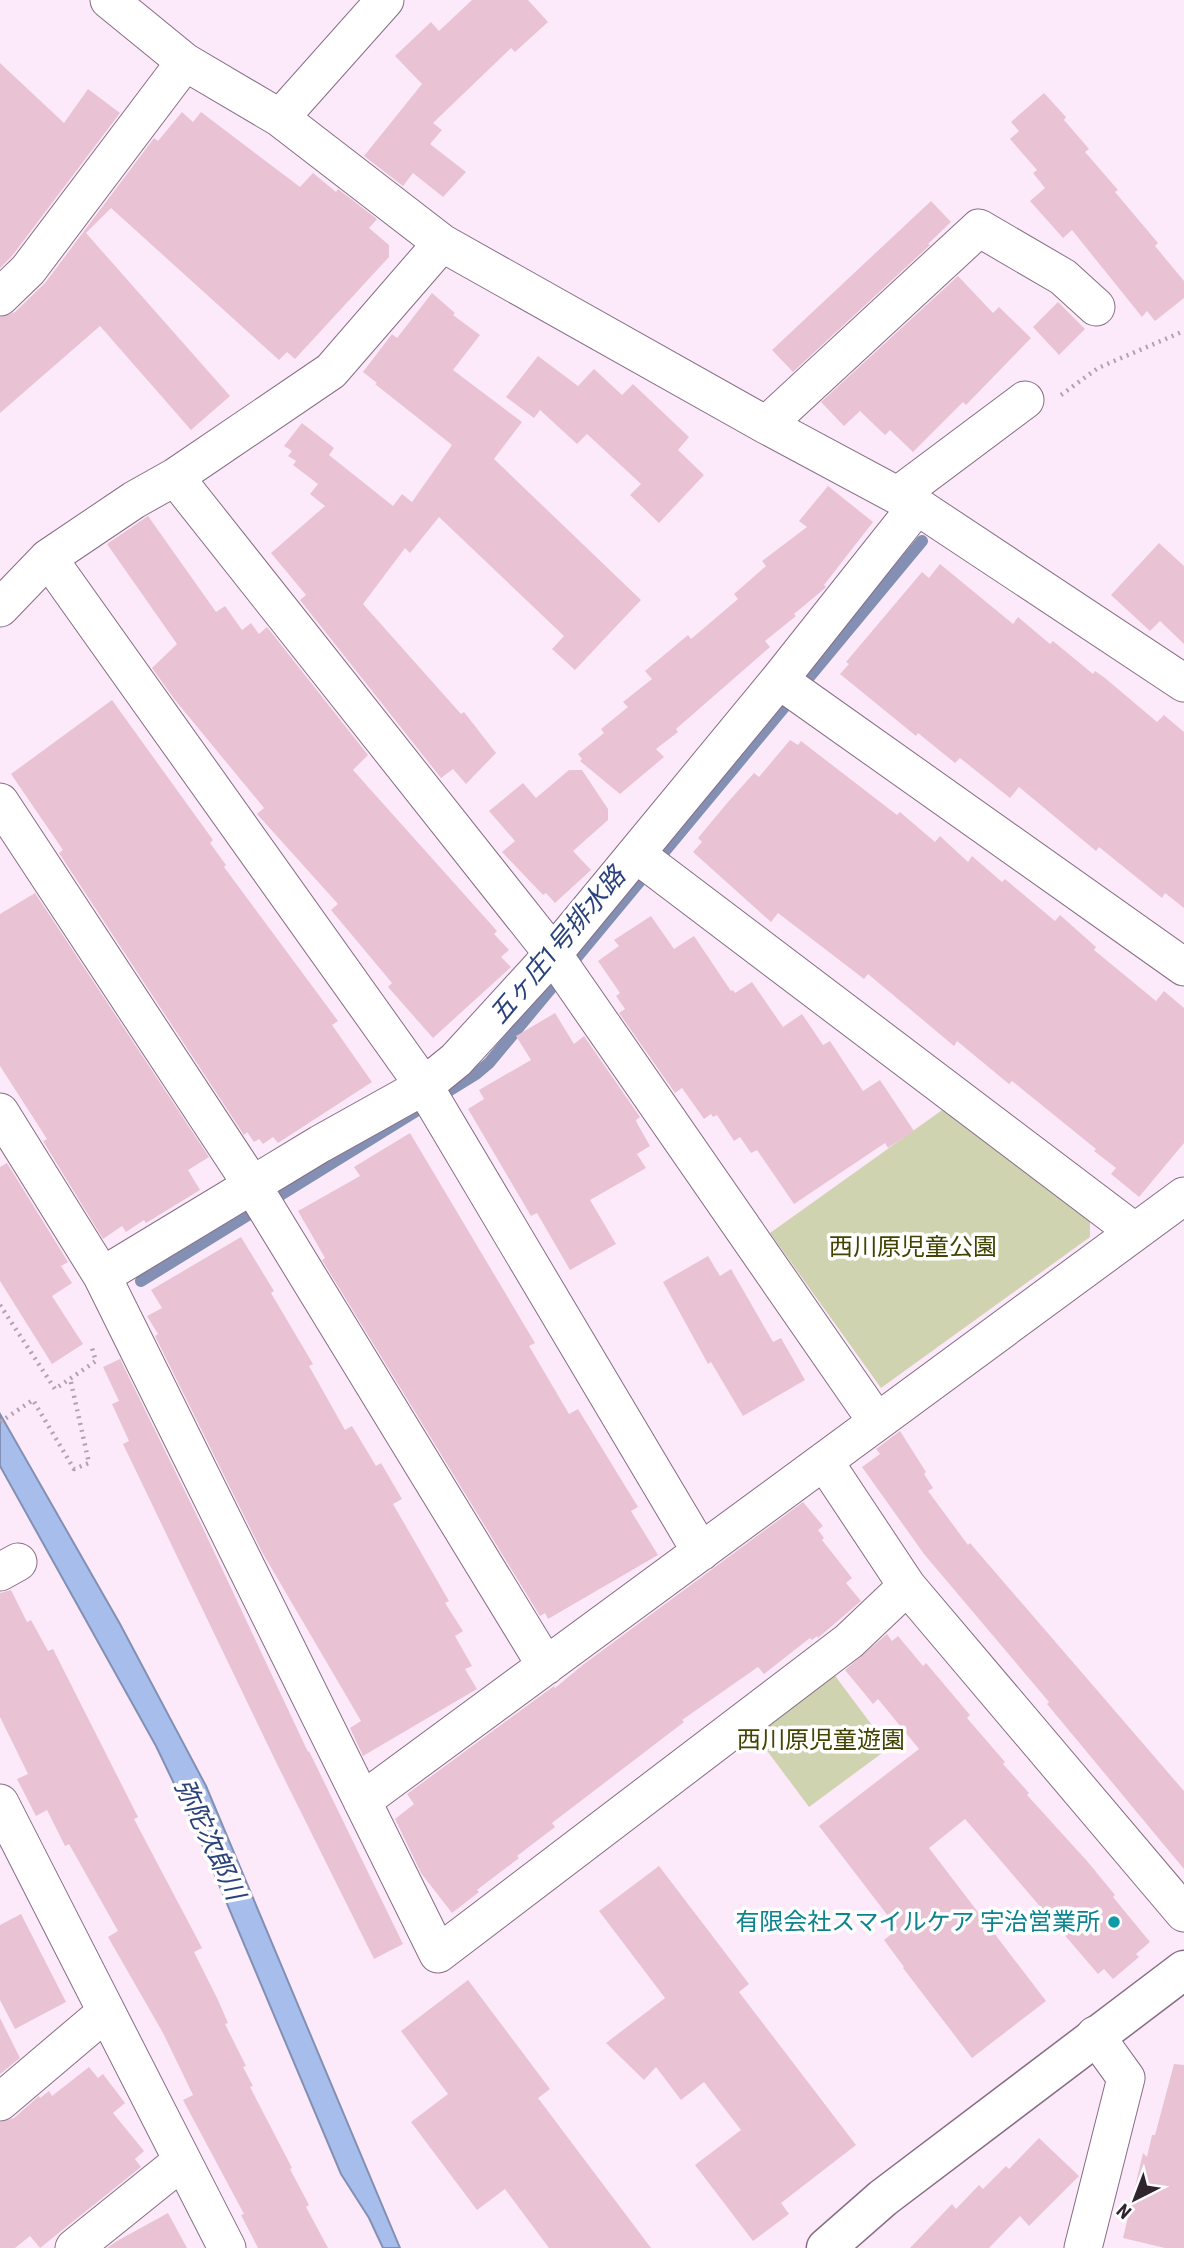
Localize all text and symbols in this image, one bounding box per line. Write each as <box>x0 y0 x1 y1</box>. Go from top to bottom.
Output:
water label: 五ヶ庄1号排水路 <box>483 859 632 1029</box>
park label: 西川原児童公園 <box>829 1233 997 1261</box>
park label: 西川原児童遊園 <box>737 1726 905 1754</box>
water label: 弥陀次郎川 <box>169 1774 252 1907</box>
place label: 有限会社スマイルケア 宇治営業所 <box>735 1908 1100 1936</box>
marker: 有限会社スマイルケア 宇治営業所 <box>1106 1914 1122 1930</box>
north arrow <box>1100 2164 1170 2234</box>
text: N <box>1112 2199 1136 2224</box>

